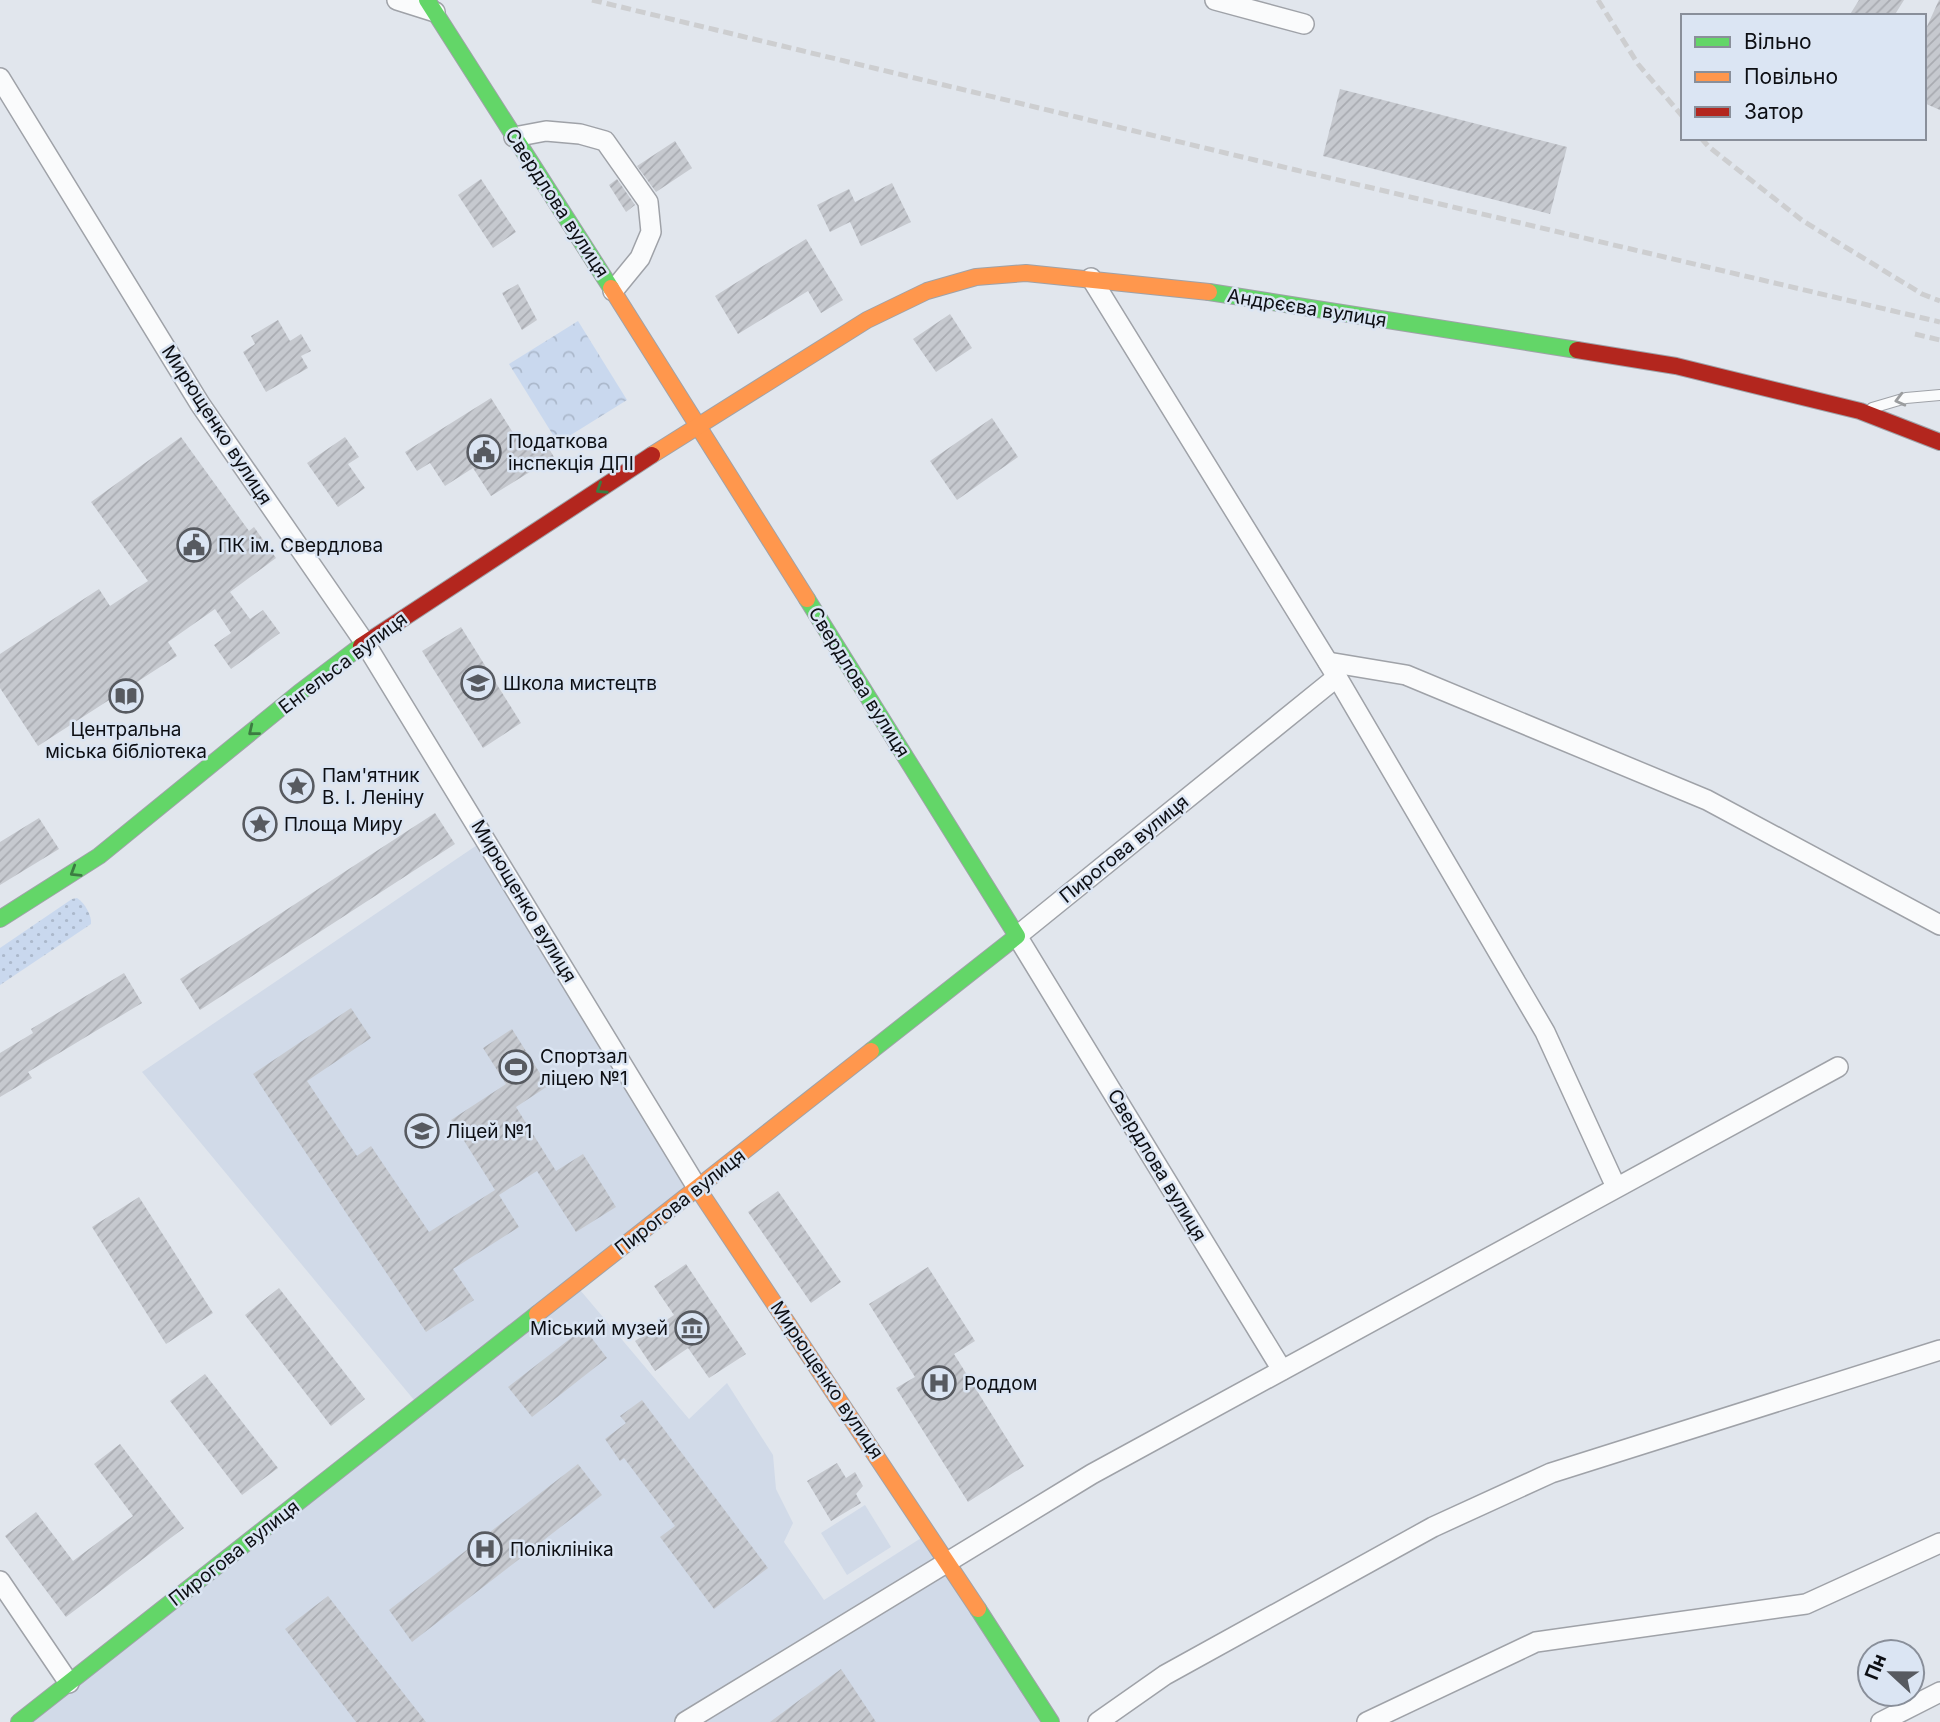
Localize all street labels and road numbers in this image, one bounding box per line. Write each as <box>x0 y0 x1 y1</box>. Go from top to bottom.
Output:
street label: Свердлова вулиця <box>500 124 614 282</box>
street label: Андрєєва вулиця <box>1226 284 1388 332</box>
street label: Мирющенко вулиця <box>157 341 277 509</box>
street label: Свердлова вулиця <box>803 603 915 761</box>
street label: Енгельса вулиця <box>274 607 412 719</box>
street label: Пирогова вулиця <box>1055 790 1193 908</box>
street label: Мирющенко вулиця <box>466 816 582 986</box>
street label: Свердлова вулиця <box>1103 1085 1211 1245</box>
street label: Пирогова вулиця <box>610 1144 750 1260</box>
street label: Мирющенко вулиця <box>766 1297 888 1463</box>
street label: Пирогова вулиця <box>164 1495 304 1611</box>

